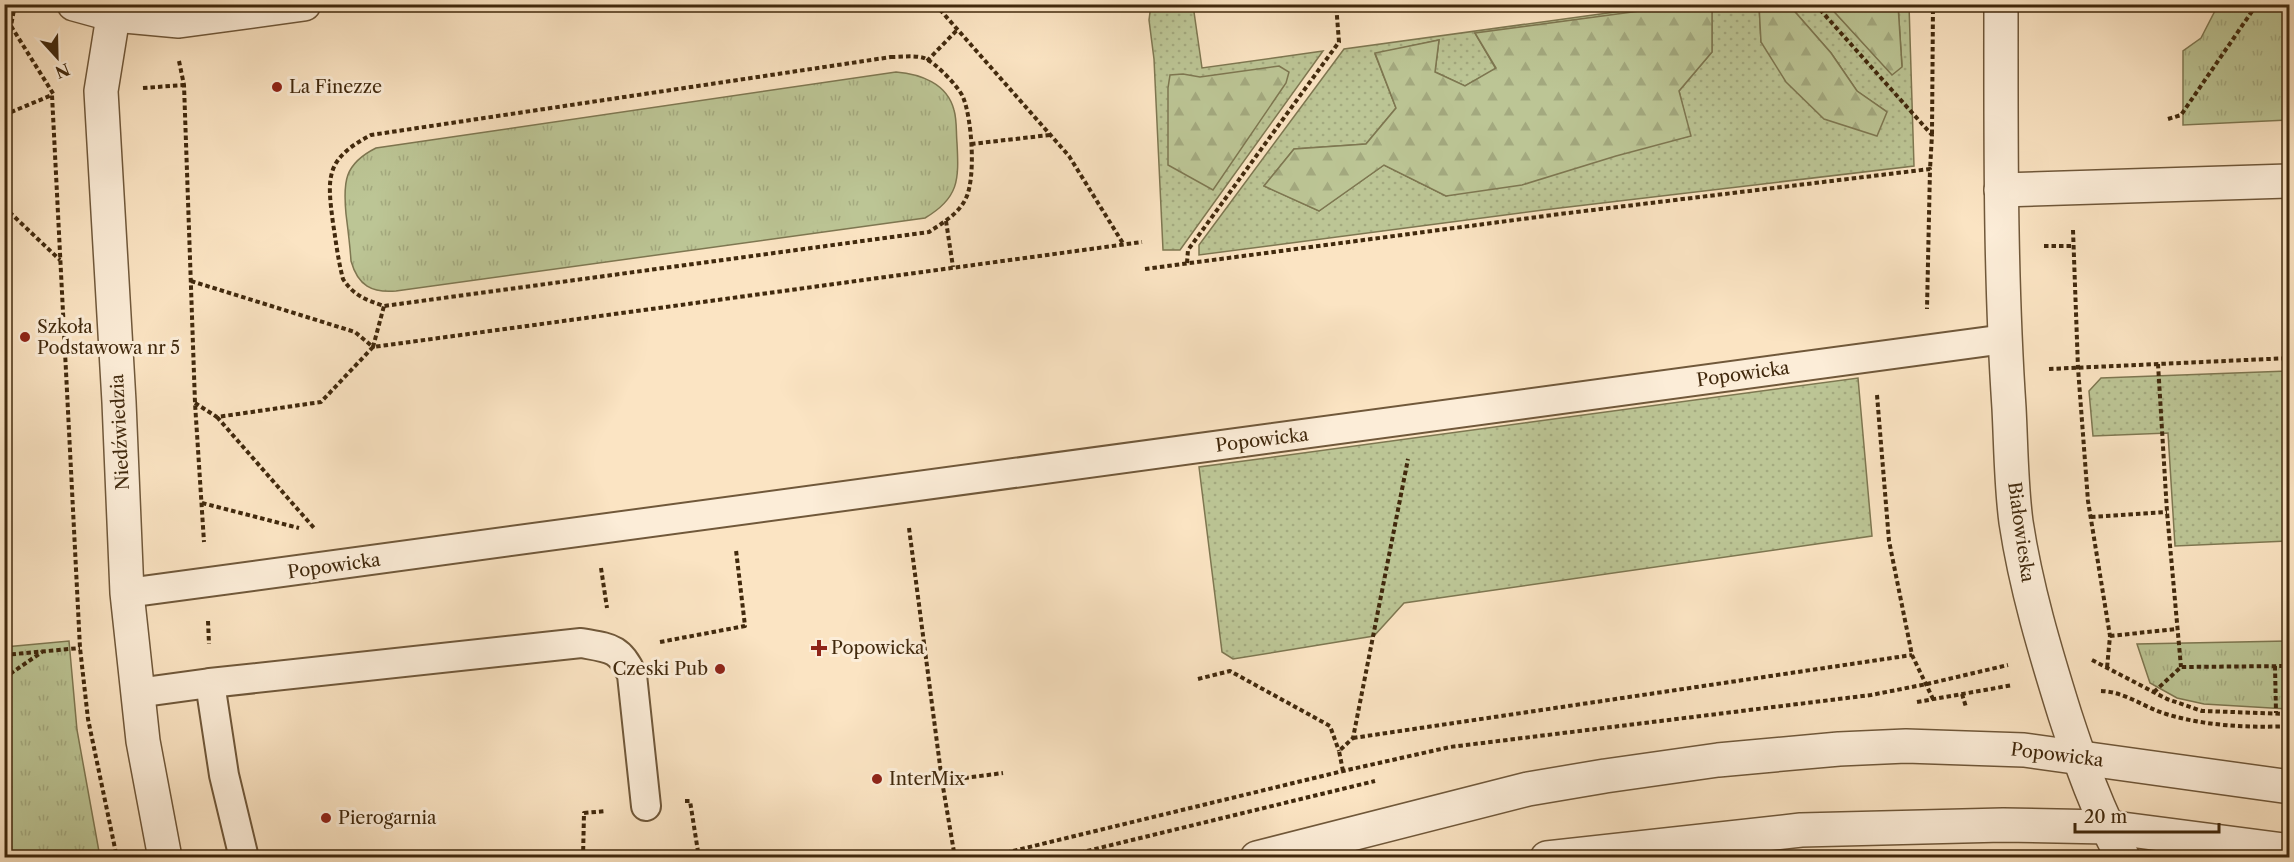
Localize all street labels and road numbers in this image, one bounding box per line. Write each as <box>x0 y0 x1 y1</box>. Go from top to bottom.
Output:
street label: Popowicka <box>1695 357 1791 391</box>
street label: Niedźwiedzia <box>106 373 134 491</box>
street label: Popowicka <box>1214 423 1310 457</box>
street label: Białowieska <box>2003 480 2039 584</box>
street label: Popowicka <box>286 549 382 583</box>
street label: Popowicka <box>2009 738 2105 772</box>

